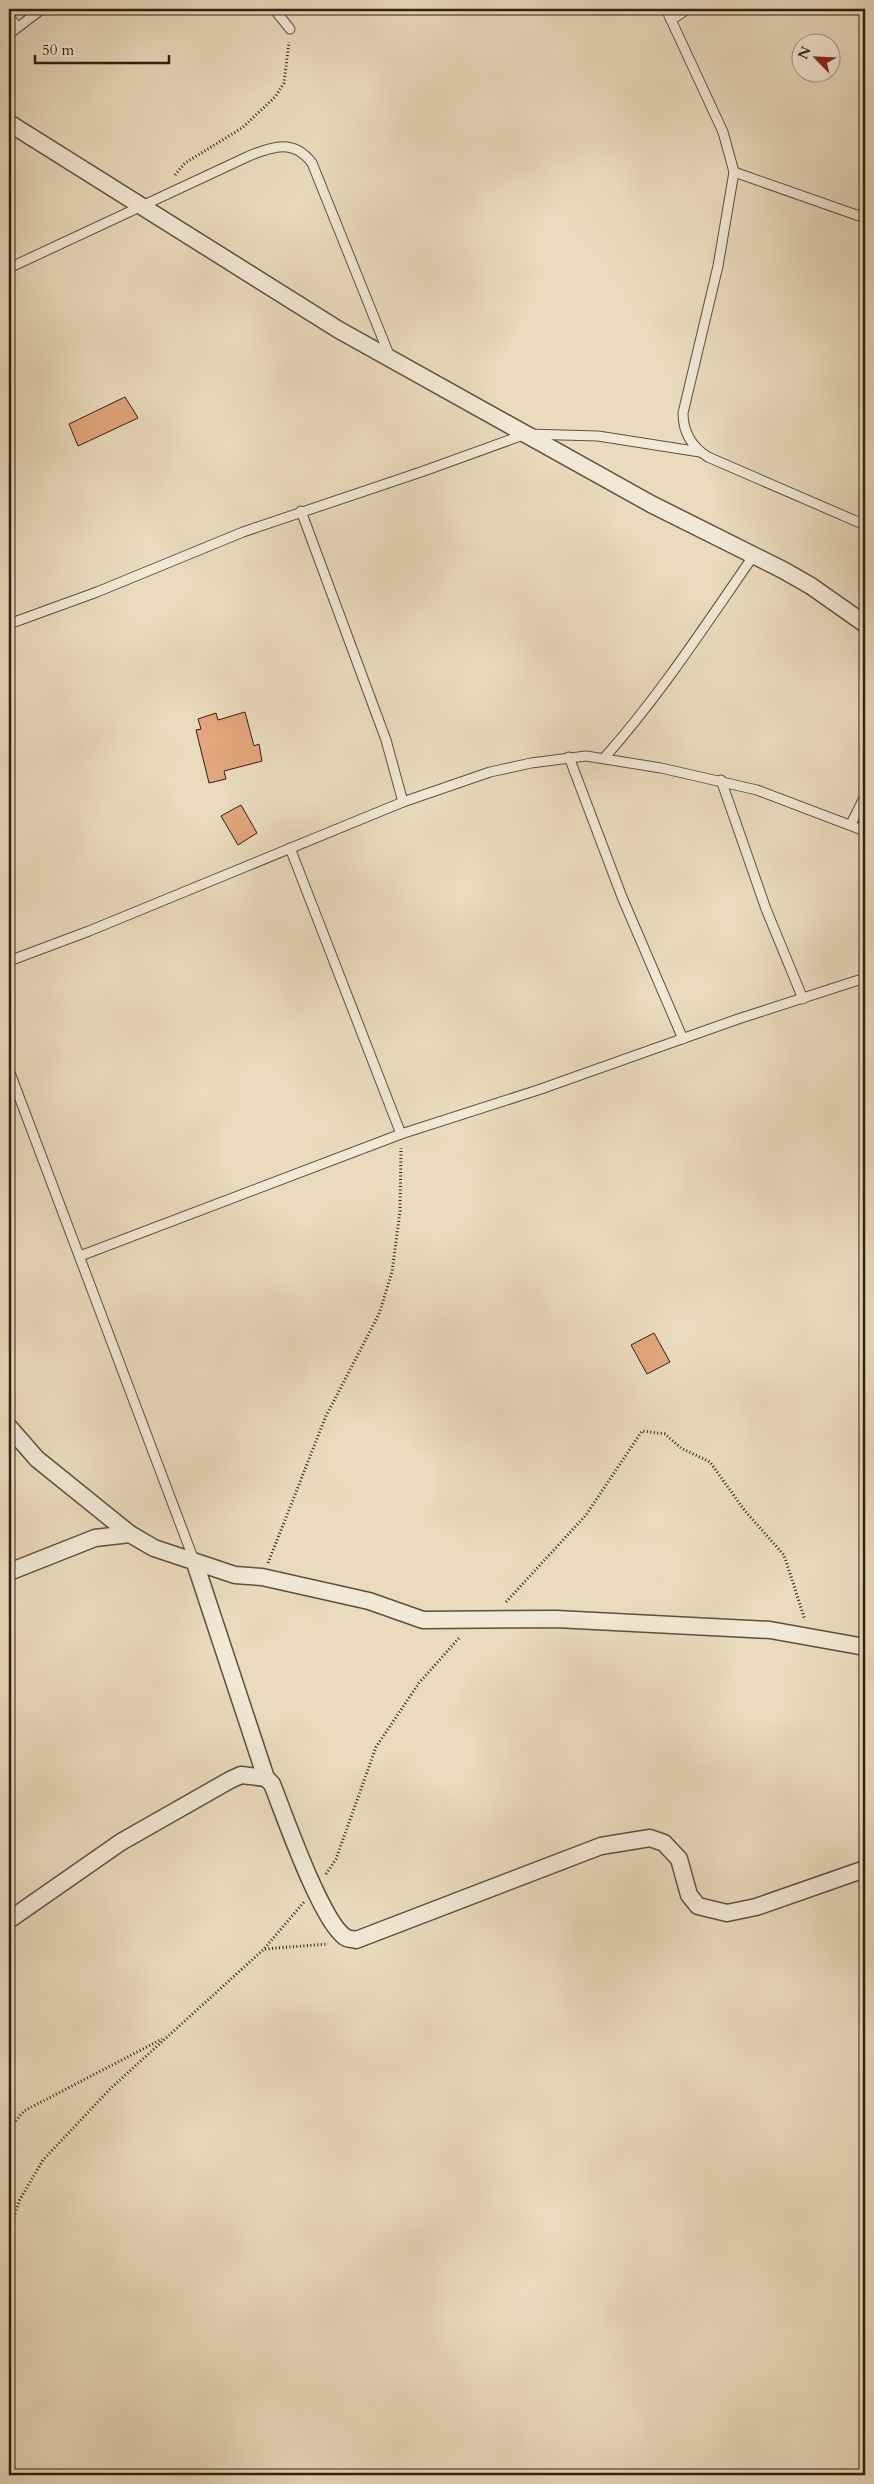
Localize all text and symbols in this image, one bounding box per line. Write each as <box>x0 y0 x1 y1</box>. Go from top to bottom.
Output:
scale bar <box>35 32 169 64</box>
north arrow <box>792 32 842 82</box>
text: 50 m <box>42 40 74 60</box>
text: N <box>793 43 816 62</box>

